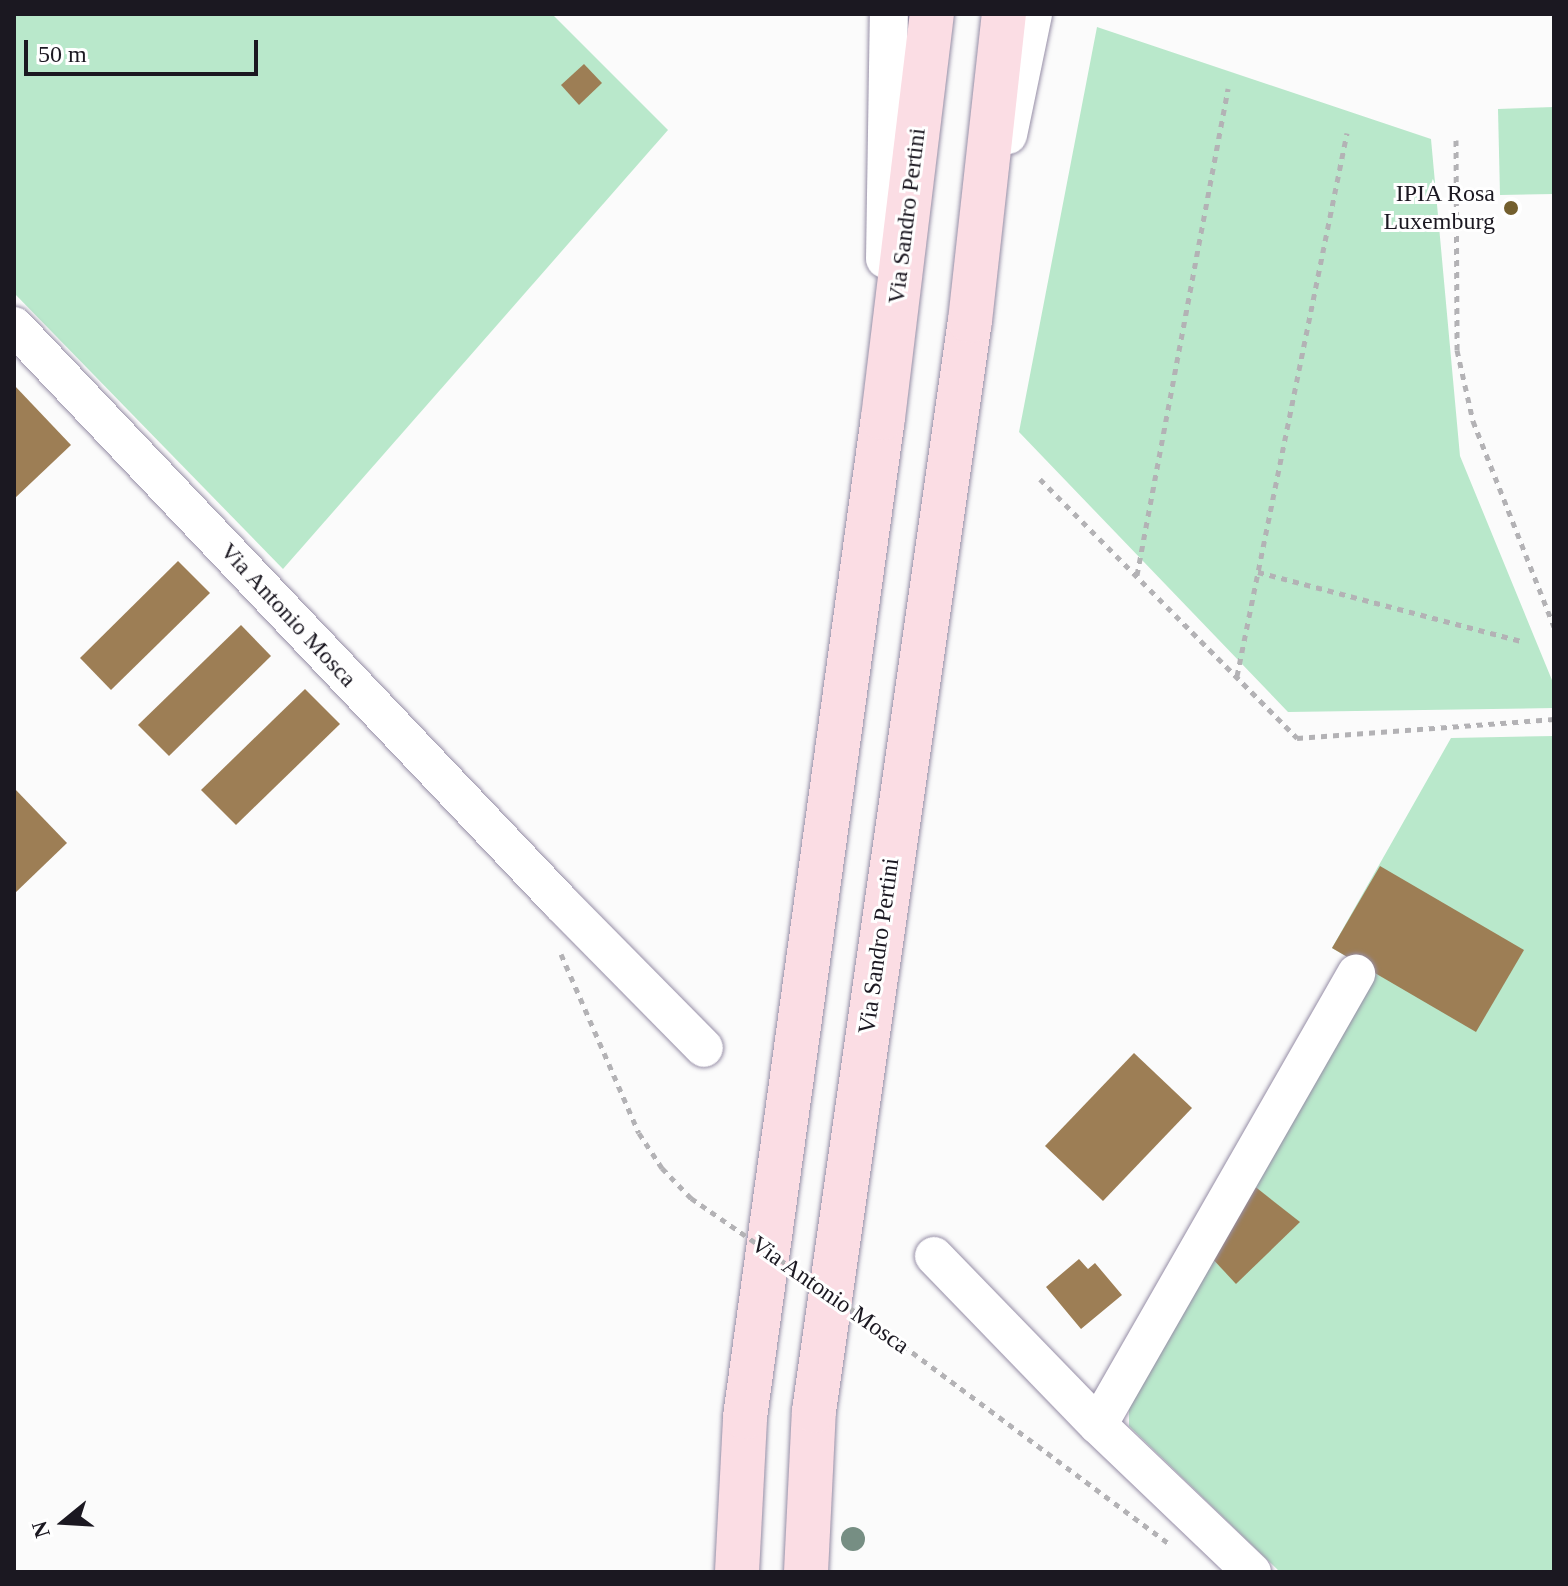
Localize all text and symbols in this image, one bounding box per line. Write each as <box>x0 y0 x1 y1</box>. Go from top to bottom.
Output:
scale bar <box>28 24 262 74</box>
text: 50 m <box>38 41 87 67</box>
street label: Via Sandro Pertini <box>882 126 932 306</box>
place label: IPIA Rosa Luxemburg <box>1383 180 1495 236</box>
marker: IPIA Rosa Luxemburg <box>1502 199 1520 217</box>
street label: Via Antonio Mosca <box>213 536 363 694</box>
street label: Via Sandro Pertini <box>852 856 906 1036</box>
street label: Via Antonio Mosca <box>745 1229 915 1361</box>
north arrow <box>24 1482 104 1562</box>
text: N <box>26 1518 55 1541</box>

